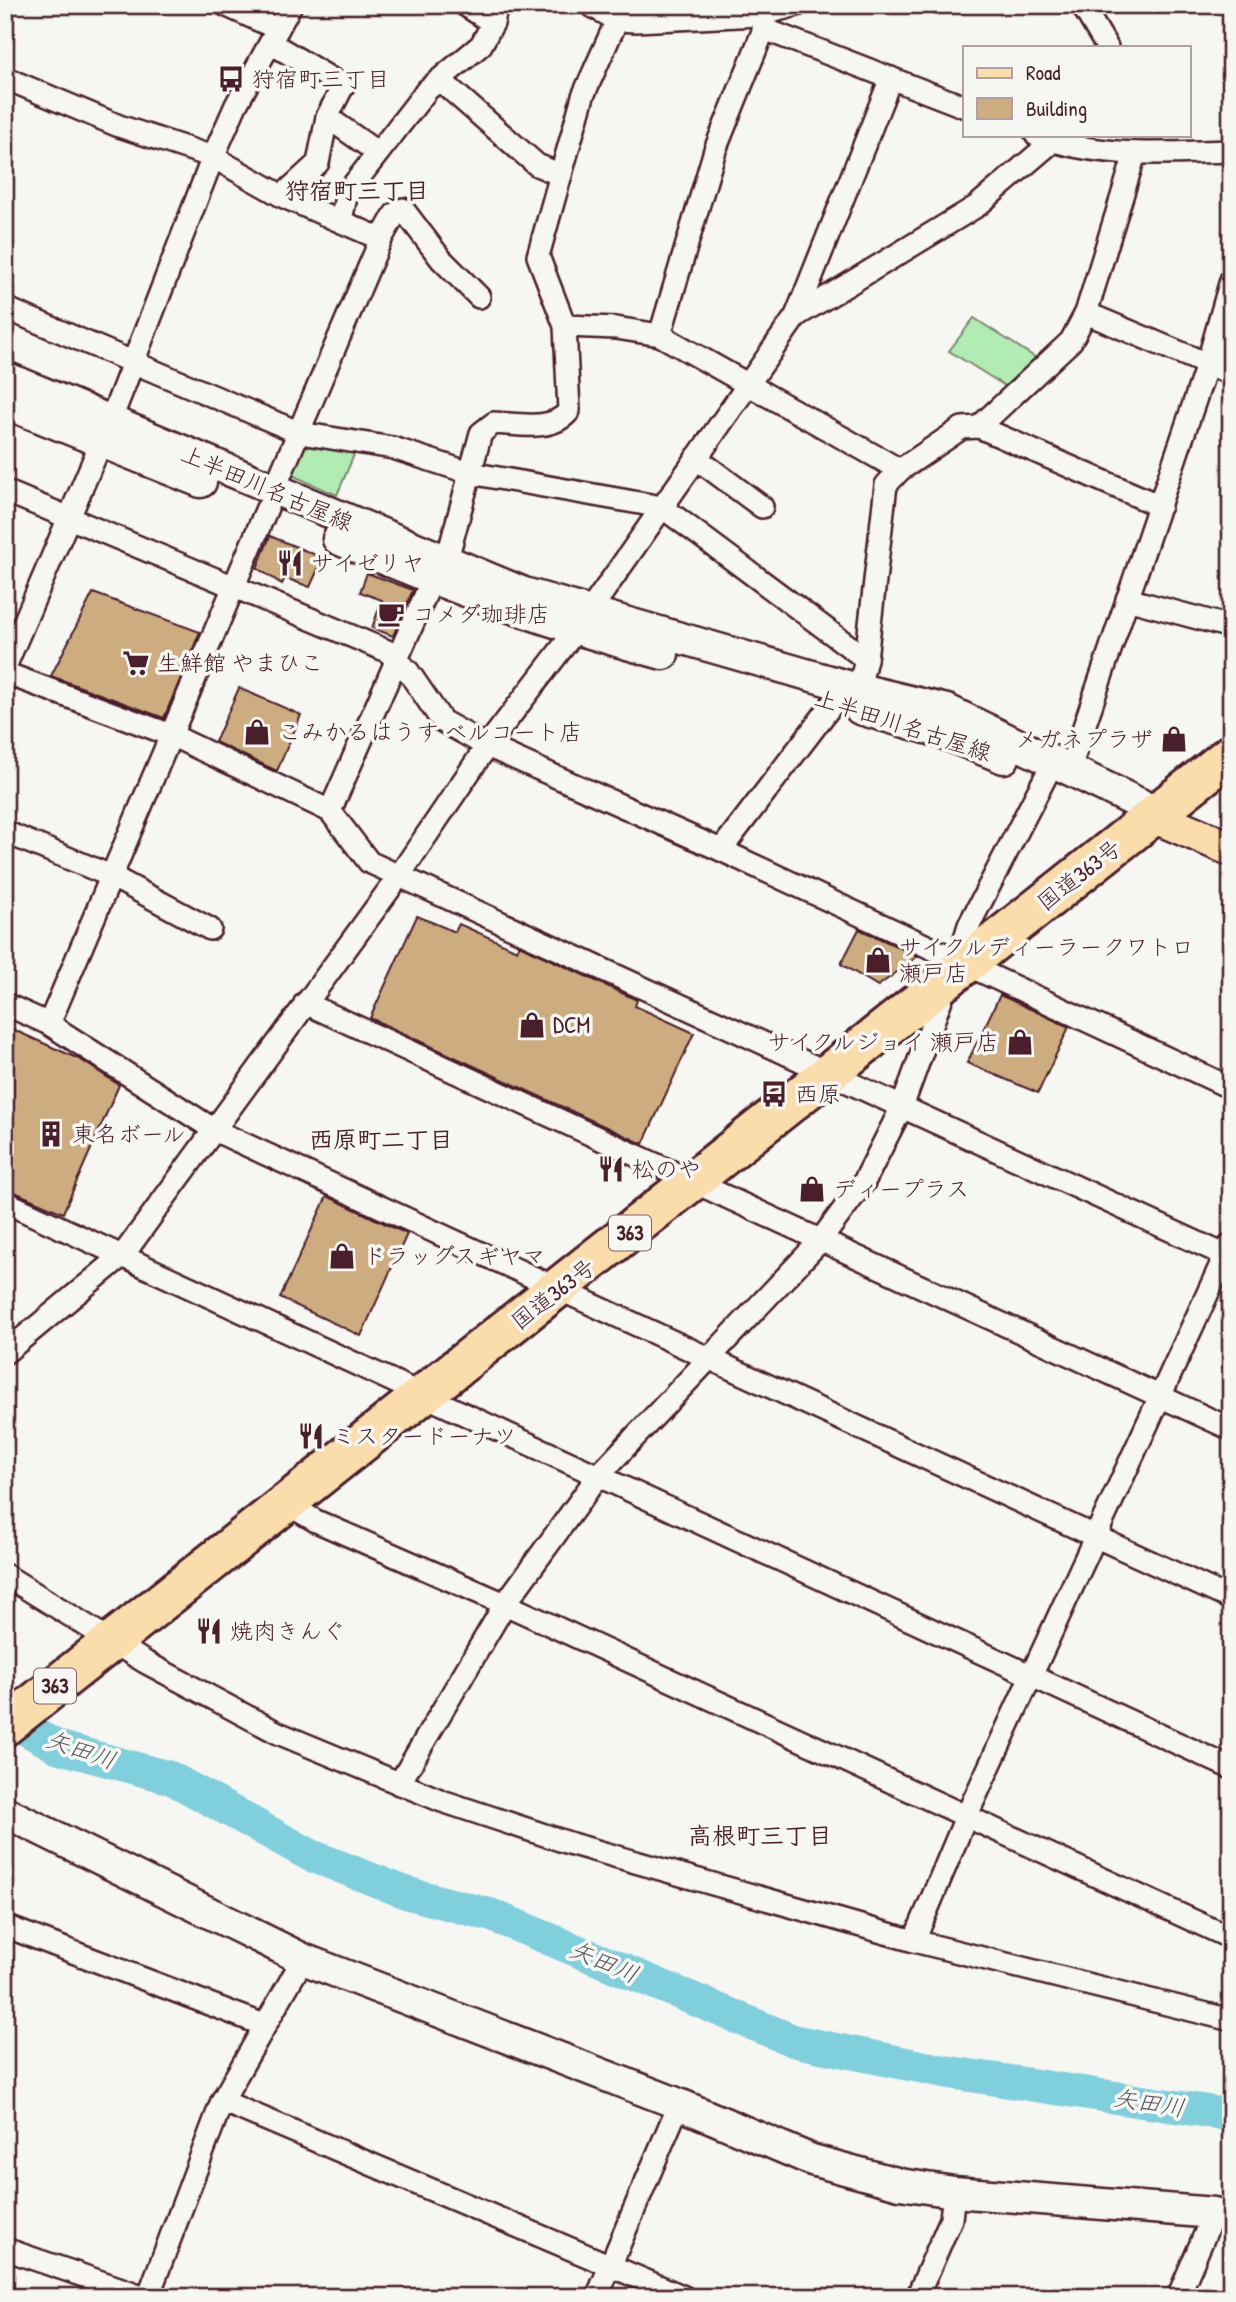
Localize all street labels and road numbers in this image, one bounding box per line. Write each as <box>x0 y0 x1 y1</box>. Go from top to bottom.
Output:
street label: 上半田川名古屋線 <box>176 437 358 538</box>
street label: 上半田川名古屋線 <box>811 681 995 768</box>
street label: 国道363号 <box>1030 832 1127 917</box>
road number: 363 <box>609 1216 651 1250</box>
street label: 国道363号 <box>504 1251 601 1336</box>
road number: 363 <box>34 1668 76 1704</box>

